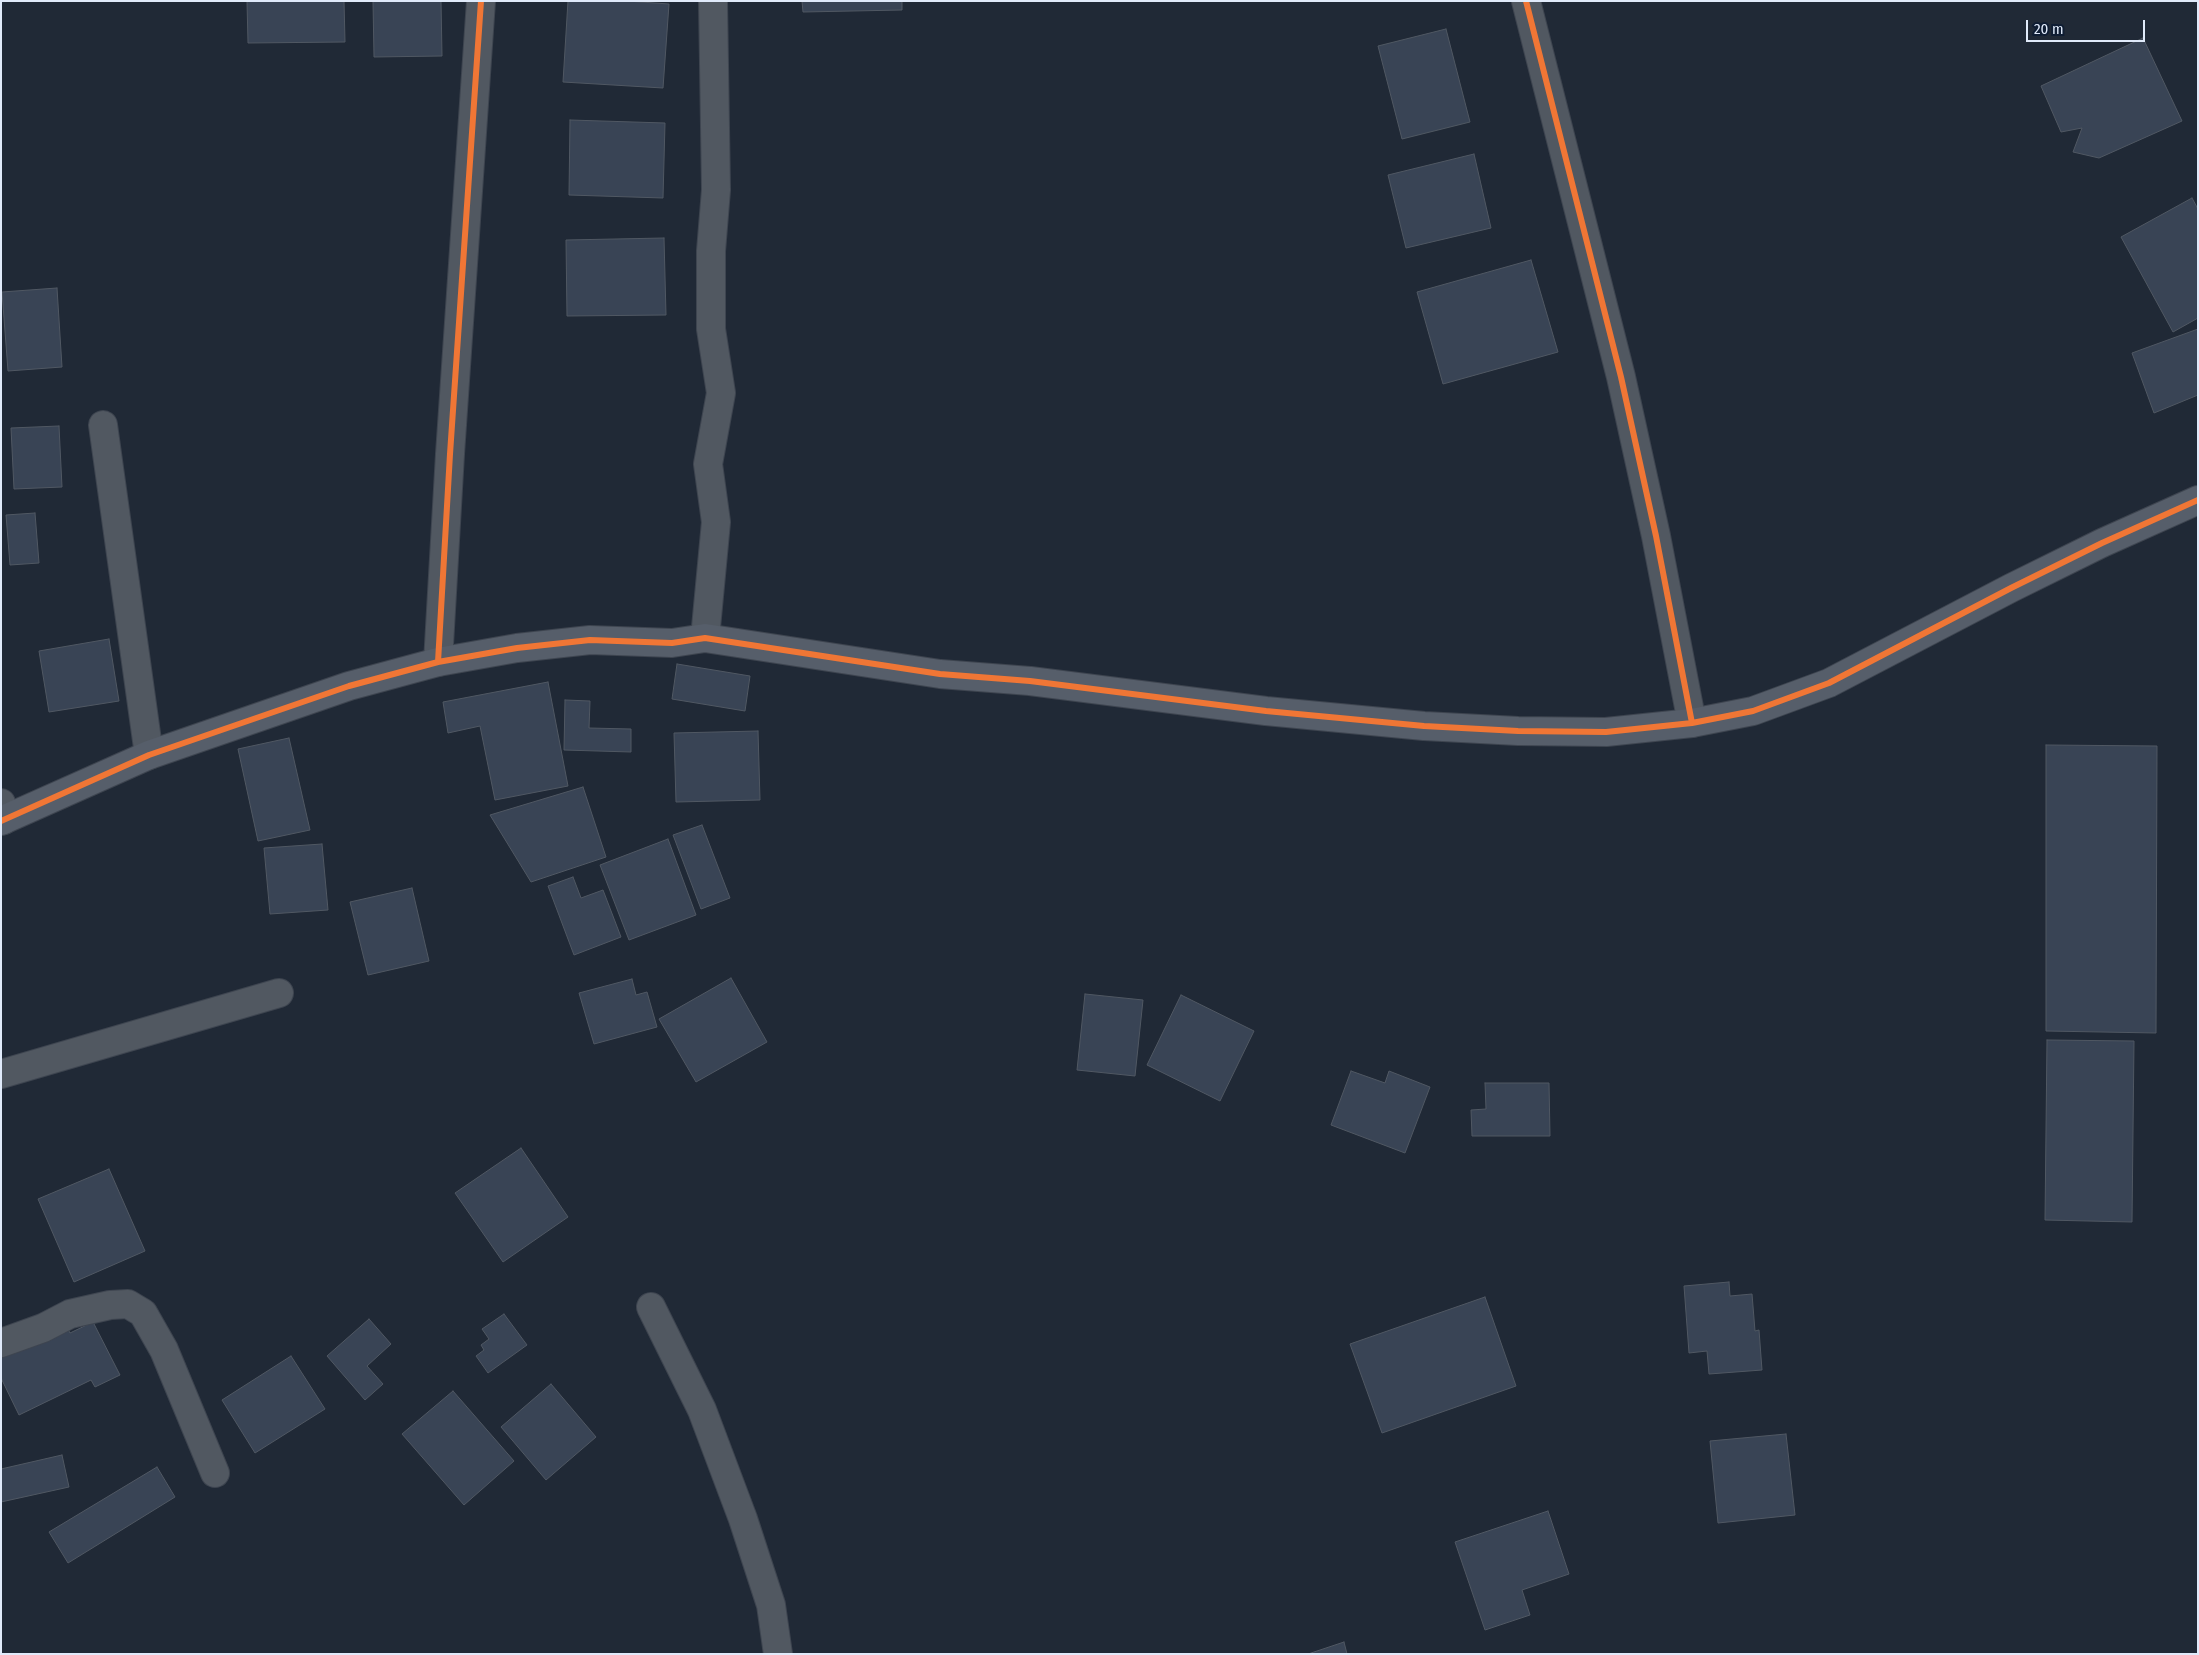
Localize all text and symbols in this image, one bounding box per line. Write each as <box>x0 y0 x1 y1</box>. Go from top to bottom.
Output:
scale bar <box>2029 10 2148 42</box>
text: 20 m <box>2034 20 2064 38</box>

